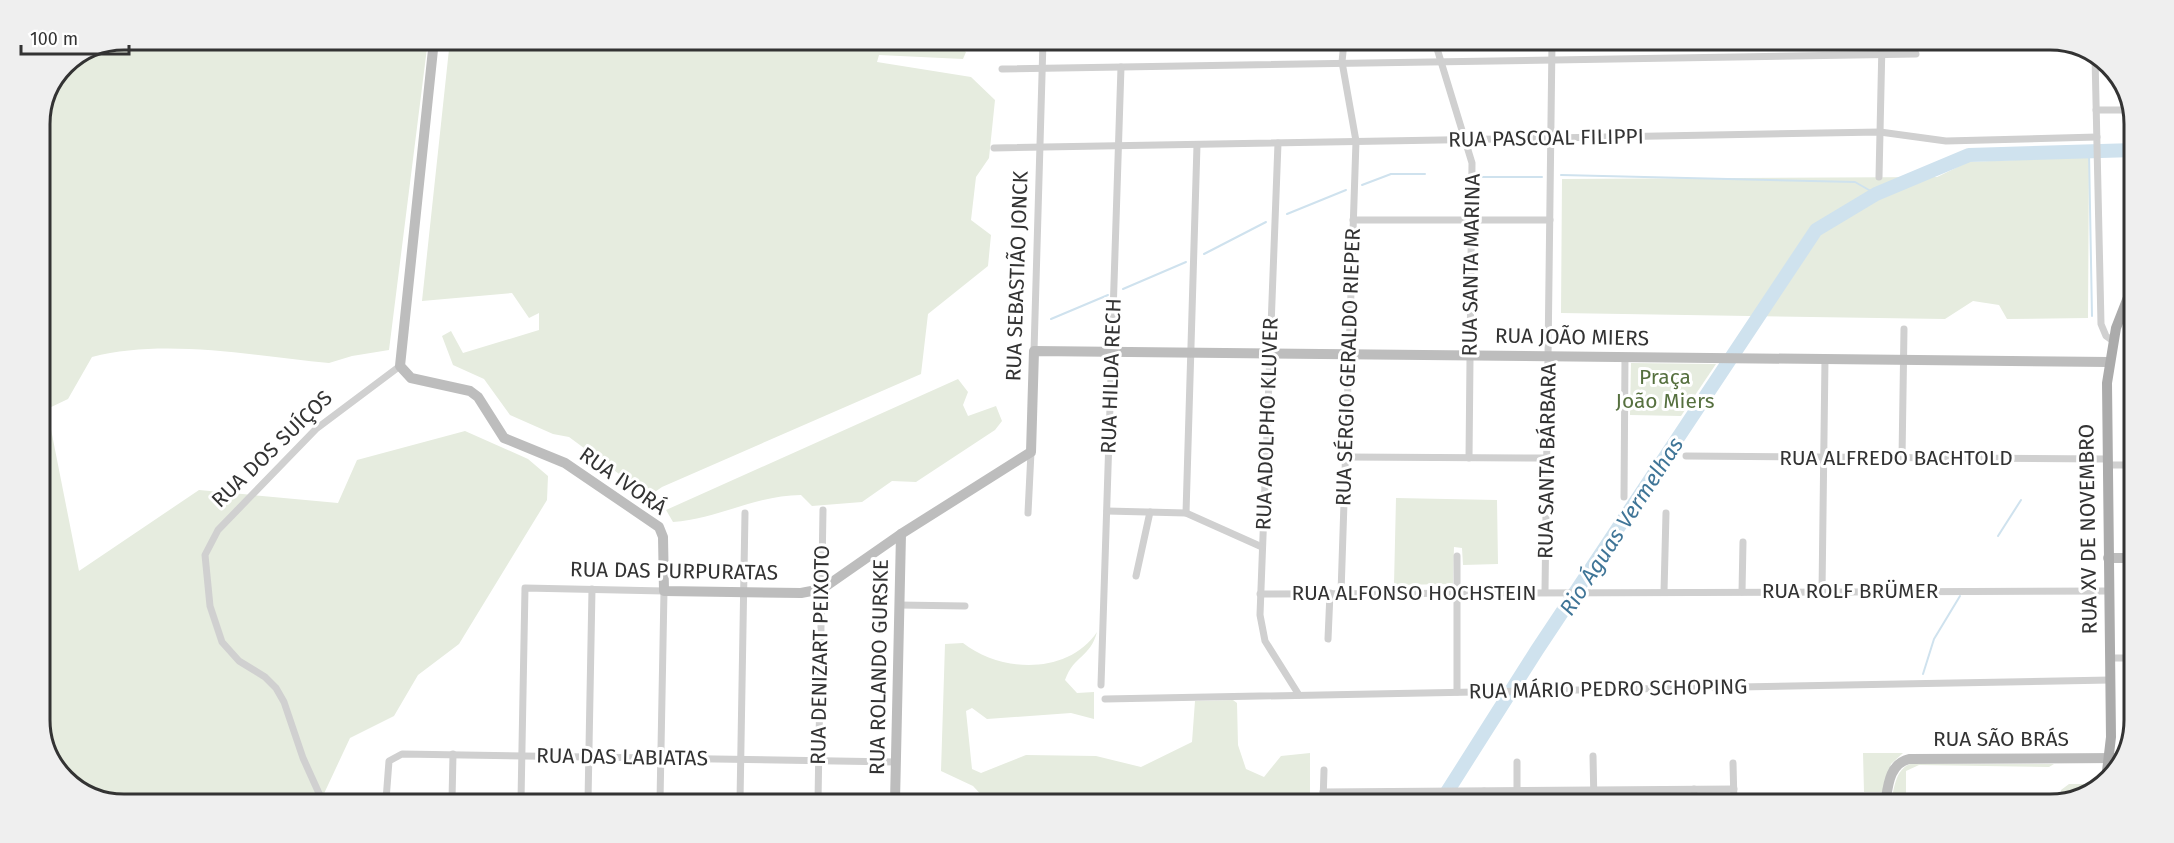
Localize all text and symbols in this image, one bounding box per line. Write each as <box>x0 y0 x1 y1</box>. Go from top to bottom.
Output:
scale bar <box>21 18 129 56</box>
text: 100 m <box>30 28 78 50</box>
street label: RUA PASCOAL FILIPPI <box>1448 123 1644 153</box>
street label: RUA SEBASTIÃO JONCK <box>1000 170 1034 382</box>
street label: RUA SANTA MARINA <box>1456 173 1486 357</box>
street label: RUA SÉRGIO GERALDO RIEPER <box>1330 227 1366 506</box>
street label: RUA HILDA RECH <box>1095 298 1127 454</box>
street label: RUA ADOLPHO KLUVER <box>1250 317 1284 531</box>
street label: RUA JOÃO MIERS <box>1495 323 1649 351</box>
street label: RUA SANTA BÁRBARA <box>1532 363 1562 559</box>
park label: Praça João Miers <box>1615 364 1715 414</box>
street label: RUA DOS SUÍÇOS <box>206 385 338 513</box>
street label: RUA XV DE NOVEMBRO <box>2073 423 2103 635</box>
water label: Rio Águas Vermelhas <box>1554 432 1689 620</box>
street label: RUA IVORÁ <box>574 441 672 521</box>
street label: RUA ALFREDO BACHTOLD <box>1779 445 2013 471</box>
street label: RUA DENIZART PEIXOTO <box>805 545 835 765</box>
street label: RUA DAS PURPURATAS <box>570 556 778 586</box>
street label: RUA ROLANDO GURSKE <box>864 559 894 775</box>
street label: RUA ROLF BRÜMER <box>1762 578 1939 604</box>
street label: RUA ALFONSO HOCHSTEIN <box>1291 580 1537 606</box>
street label: RUA MÁRIO PEDRO SCHOPING <box>1468 674 1748 704</box>
street label: RUA SÃO BRÁS <box>1933 726 2069 752</box>
street label: RUA DAS LABIATAS <box>536 743 708 771</box>

